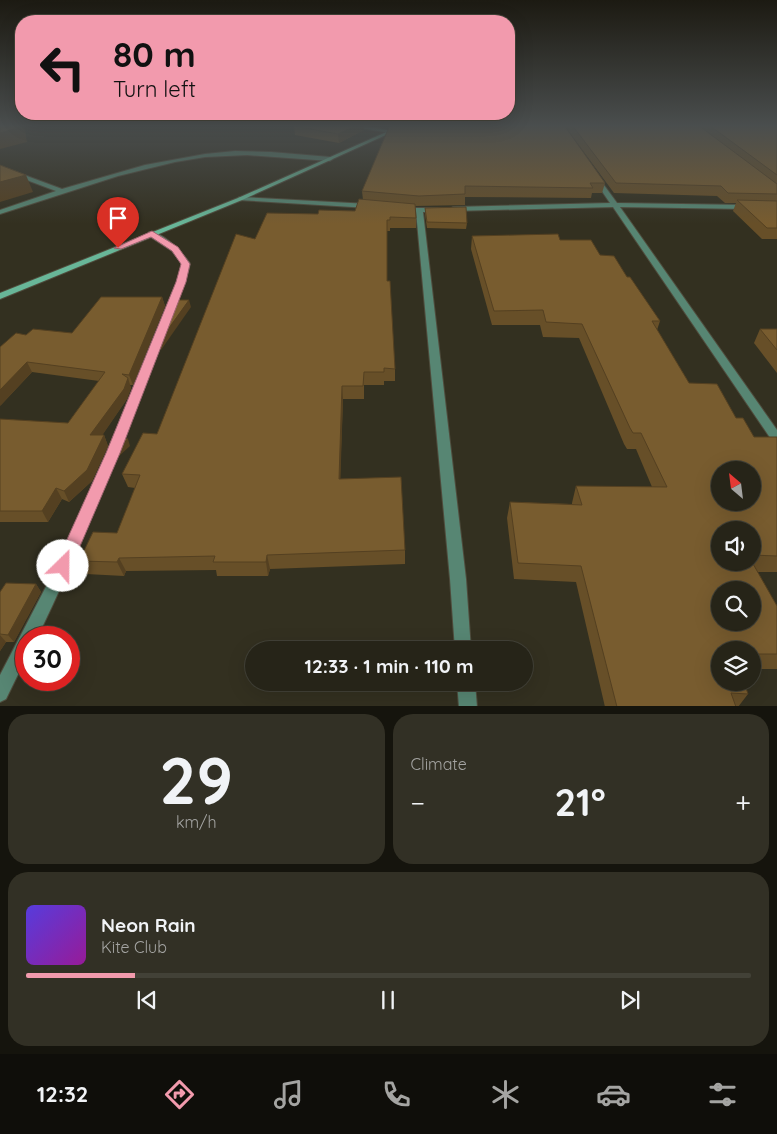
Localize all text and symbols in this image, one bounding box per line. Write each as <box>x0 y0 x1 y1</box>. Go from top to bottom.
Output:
text: 80 m <box>113 32 196 76</box>
icon: left <box>30 35 95 100</box>
text: Turn left <box>113 75 196 103</box>
pin <box>97 197 139 248</box>
icon: arrive <box>104 204 132 232</box>
north arrow <box>711 461 761 511</box>
map controls <box>711 461 761 691</box>
button: sound <box>711 521 761 571</box>
position arrow <box>36 539 88 591</box>
button: search <box>711 581 761 631</box>
speed limit sign: 30 <box>15 626 80 691</box>
button: layers <box>711 641 761 691</box>
text: 12:33 · 1 min · 110 m <box>305 654 473 678</box>
text: 29 <box>159 739 233 820</box>
text: Climate <box>411 754 467 774</box>
text: 21° <box>554 778 606 826</box>
text: − <box>411 785 425 820</box>
text: + <box>735 785 751 820</box>
text: km/h <box>176 812 217 832</box>
text: Neon Rain <box>101 913 196 937</box>
text: Kite Club <box>101 937 167 957</box>
icon: previous <box>133 986 161 1014</box>
icon: pause <box>374 986 402 1014</box>
icon: next <box>616 986 644 1014</box>
icon: directions <box>162 1077 197 1112</box>
icon: music <box>271 1077 306 1112</box>
icon: phone <box>379 1077 414 1112</box>
icon: climate <box>488 1077 523 1112</box>
icon: car <box>596 1077 631 1112</box>
icon: filters <box>705 1077 740 1112</box>
text: 12:32 <box>37 1080 88 1108</box>

